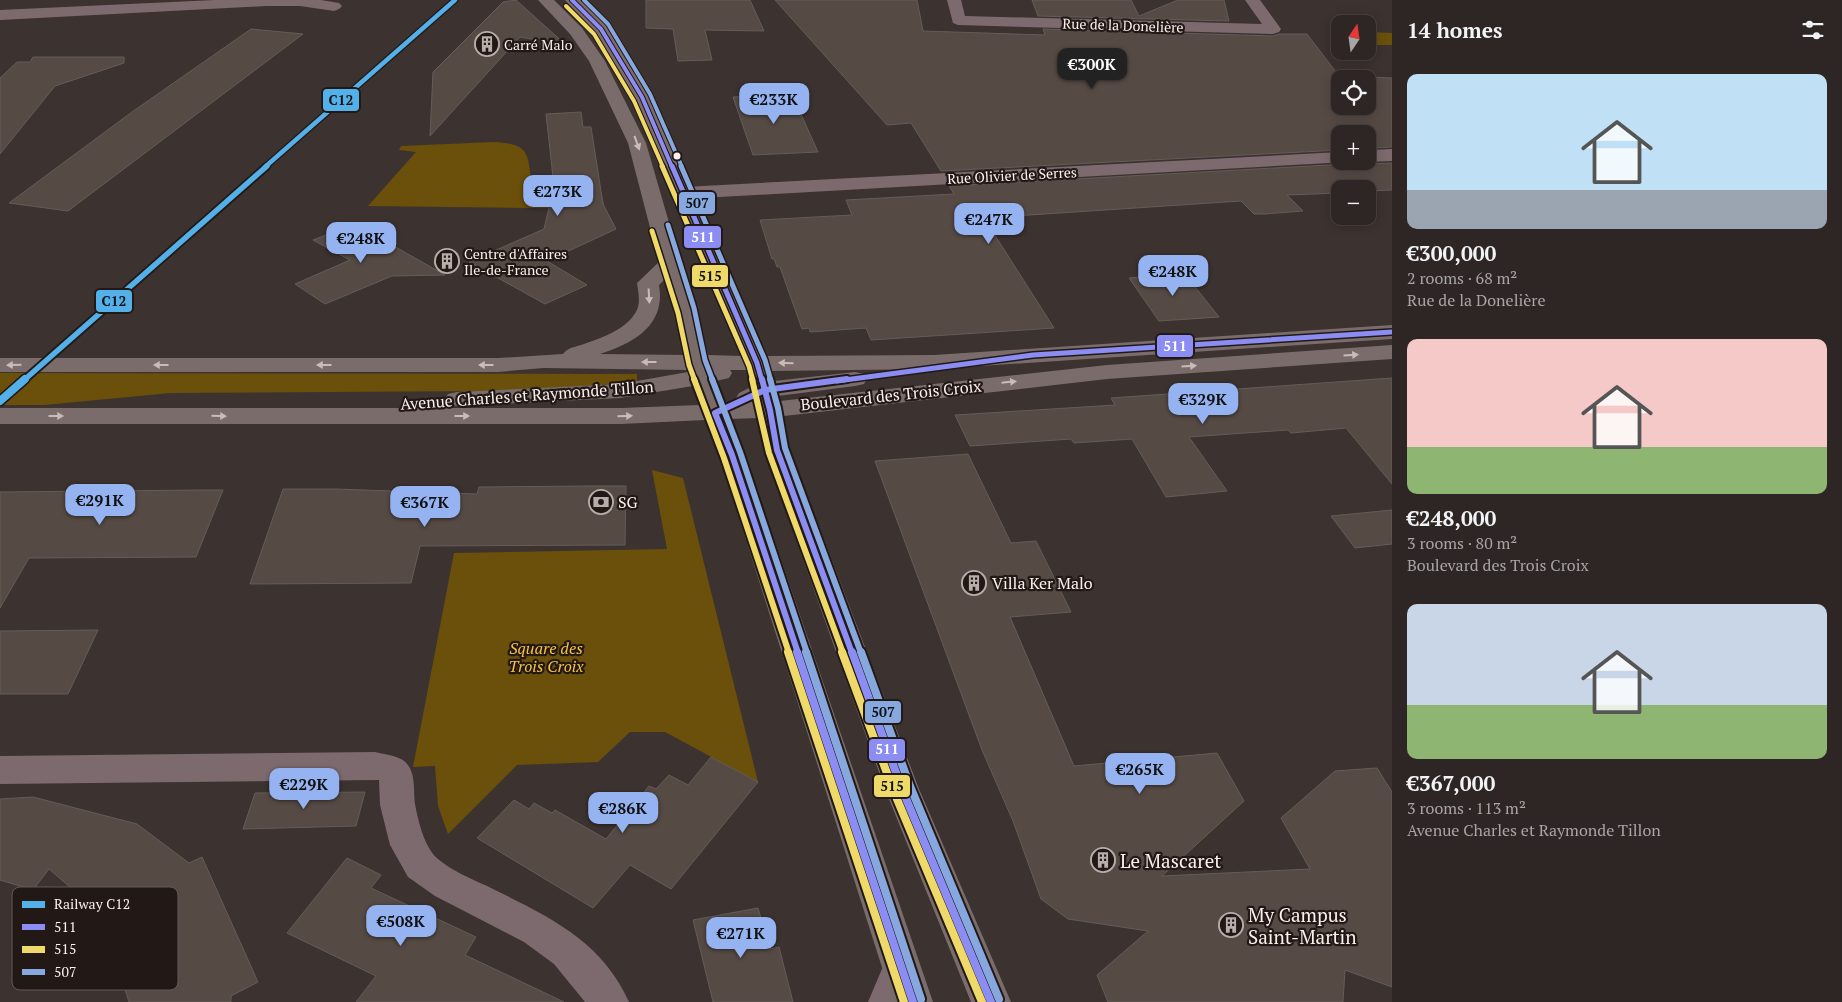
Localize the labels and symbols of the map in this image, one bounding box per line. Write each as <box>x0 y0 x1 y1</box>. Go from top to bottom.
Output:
street label: Rue de la Donelière <box>1062 13 1184 37</box>
north arrow <box>1331 15 1376 60</box>
building icon: Carré Malo <box>474 31 500 57</box>
place label: Carré Malo <box>504 35 573 54</box>
pin: €300K <box>1057 48 1127 90</box>
pin: €233K <box>739 82 809 125</box>
line badge: C12 <box>322 88 360 112</box>
text: C12 <box>329 90 354 109</box>
one-way arrow <box>634 136 641 151</box>
unlabelled marker <box>672 151 682 161</box>
street label: Rue Olivier de Serres <box>947 162 1077 188</box>
pin: €273K <box>523 174 593 217</box>
line badge: 507 <box>678 191 716 215</box>
text: 507 <box>685 193 709 212</box>
pin: €247K <box>954 202 1024 245</box>
pin: €248K <box>326 222 396 264</box>
line badge: 511 <box>683 225 722 249</box>
text: 511 <box>691 227 715 246</box>
place label: Centre d'Affaires Ile-de-France <box>464 244 567 279</box>
building icon: Centre d'Affaires Ile-de-France <box>434 248 460 274</box>
pin: €248K <box>1138 254 1208 297</box>
line badge: 515 <box>691 264 729 288</box>
text: 515 <box>698 266 722 285</box>
one-way arrow <box>646 288 654 304</box>
line badge: C12 <box>95 289 133 313</box>
text: C12 <box>102 291 127 310</box>
line badge: 511 <box>1156 334 1194 358</box>
text: 511 <box>1163 336 1187 355</box>
one-way arrow <box>1343 350 1359 358</box>
one-way arrow <box>640 358 656 366</box>
one-way arrow <box>778 359 794 367</box>
one-way arrow <box>6 361 22 369</box>
one-way arrow <box>153 361 169 369</box>
one-way arrow <box>316 361 332 369</box>
one-way arrow <box>478 361 494 369</box>
one-way arrow <box>1181 362 1197 370</box>
street label: Boulevard des Trois Croix <box>799 374 983 415</box>
street label: Avenue Charles et Raymonde Tillon <box>400 375 655 415</box>
one-way arrow <box>1002 378 1018 386</box>
pin: €329K <box>1168 382 1238 425</box>
one-way arrow <box>48 412 64 420</box>
one-way arrow <box>211 412 227 420</box>
one-way arrow <box>454 412 470 420</box>
one-way arrow <box>617 412 633 420</box>
pin: €291K <box>65 484 135 526</box>
pin: €367K <box>390 486 460 528</box>
bank icon: SG <box>588 489 614 515</box>
place label: SG <box>618 491 638 513</box>
building icon: Villa Ker Malo <box>961 570 987 596</box>
place label: Villa Ker Malo <box>992 572 1093 594</box>
park label: Square des Trois Croix <box>509 637 584 677</box>
line badge: 507 <box>864 700 902 724</box>
text: 507 <box>871 702 895 721</box>
line badge: 511 <box>868 738 906 762</box>
text: 511 <box>875 739 899 758</box>
pin: €265K <box>1105 752 1175 795</box>
pin: €229K <box>269 768 339 810</box>
line badge: 515 <box>873 774 911 798</box>
text: 515 <box>880 776 904 795</box>
pin: €286K <box>588 792 658 834</box>
building icon: Le Mascaret <box>1090 847 1116 873</box>
place label: Le Mascaret <box>1120 848 1221 873</box>
legend <box>12 887 178 990</box>
text: Railway C12 <box>54 894 130 913</box>
place label: My Campus Saint-Martin <box>1248 902 1357 949</box>
pin: €508K <box>366 904 436 947</box>
building icon: My Campus Saint-Martin <box>1218 912 1244 938</box>
pin: €271K <box>706 916 776 959</box>
text: 511 <box>54 917 76 936</box>
text: 515 <box>54 939 76 958</box>
text: 507 <box>54 962 76 981</box>

